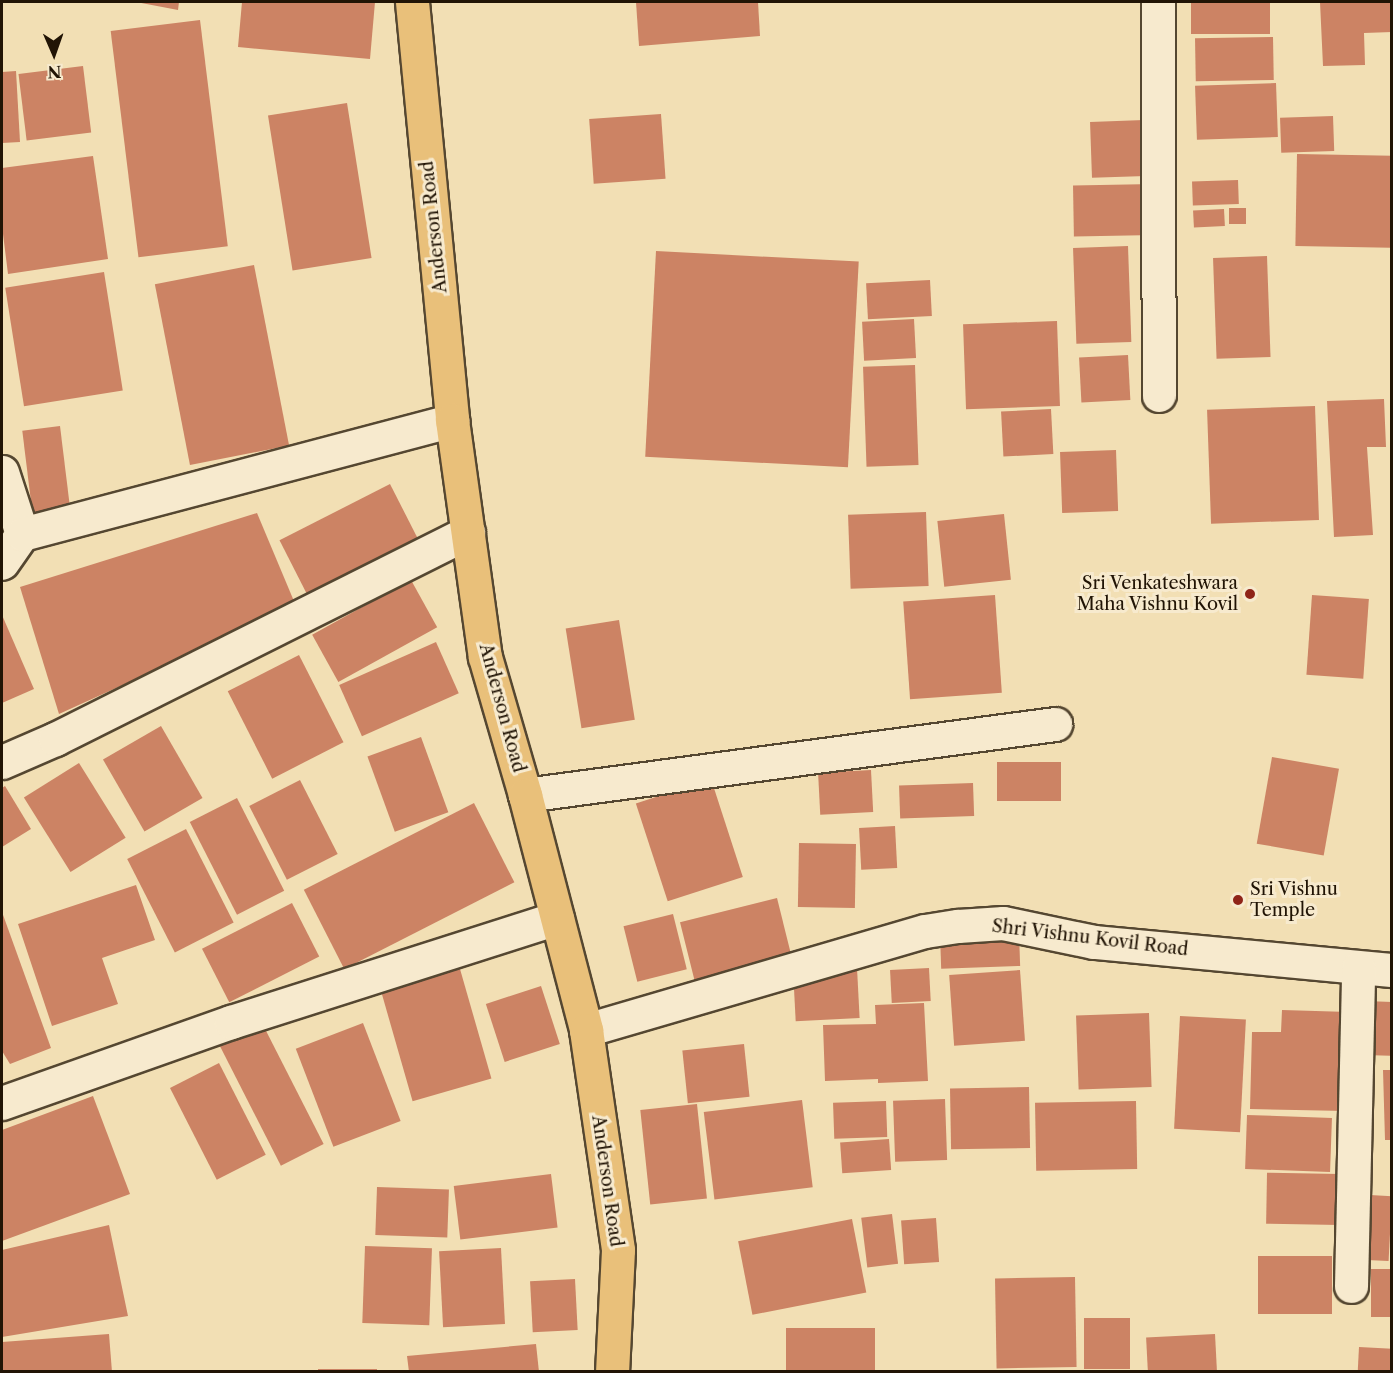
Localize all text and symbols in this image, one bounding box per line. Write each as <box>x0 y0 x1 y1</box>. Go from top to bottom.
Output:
north arrow <box>24 24 84 84</box>
text: N <box>47 62 62 82</box>
street label: Anderson Road <box>416 160 452 294</box>
place label: Sri Venkateshwara Maha Vishnu Kovil <box>1076 573 1238 616</box>
marker: Sri Venkateshwara Maha Vishnu Kovil <box>1243 587 1257 601</box>
street label: Anderson Road <box>474 641 530 775</box>
place label: Sri Vishnu Temple <box>1250 879 1339 922</box>
marker: Sri Vishnu Temple <box>1231 893 1245 907</box>
street label: Shri Vishnu Kovil Road <box>990 915 1190 961</box>
street label: Anderson Road <box>587 1114 627 1248</box>

